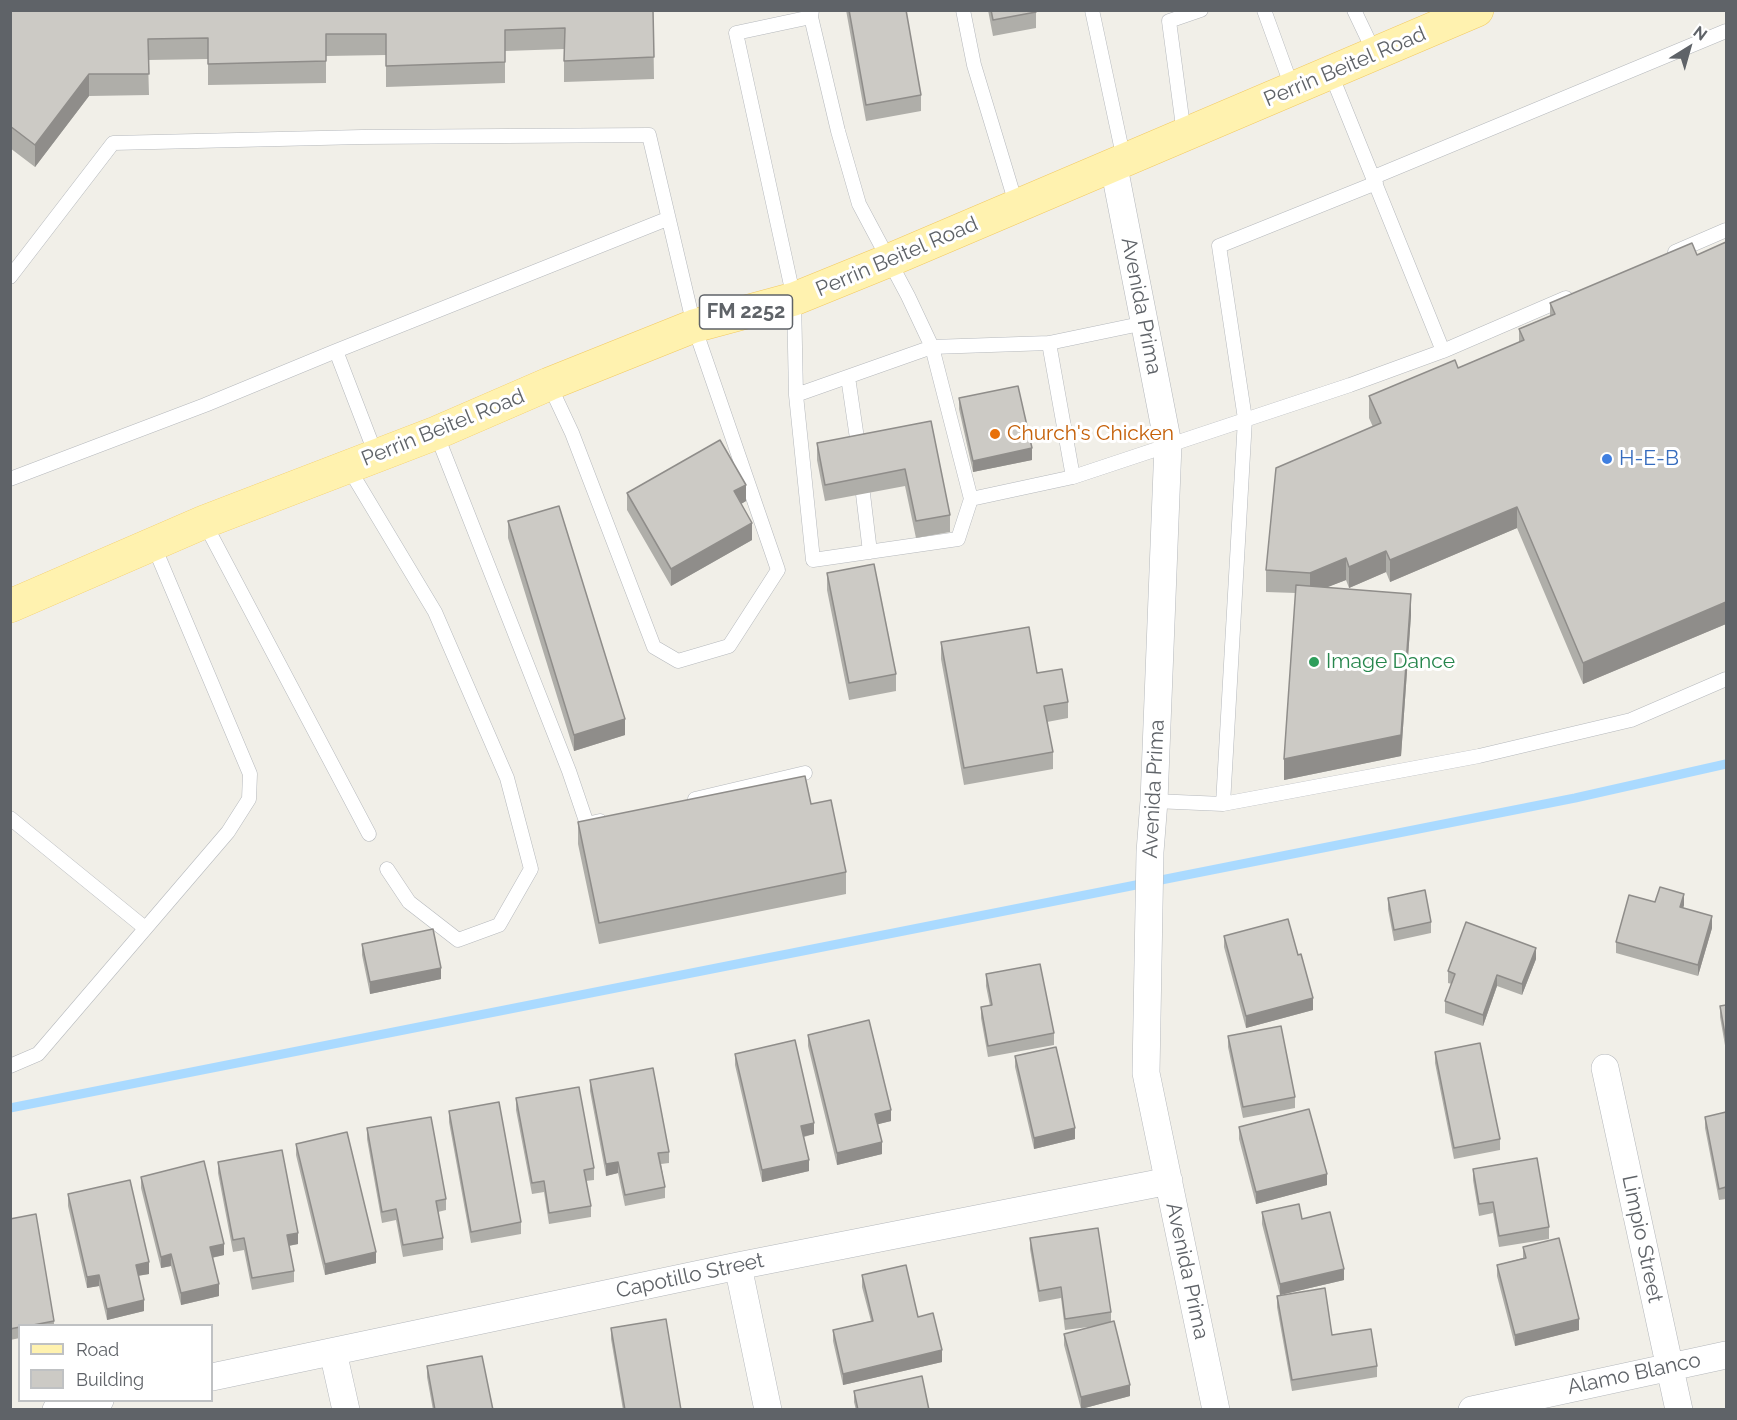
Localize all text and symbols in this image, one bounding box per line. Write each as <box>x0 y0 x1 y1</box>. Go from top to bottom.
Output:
north arrow <box>1659 18 1719 78</box>
street label: Perrin Beitel Road <box>1260 21 1430 113</box>
text: N <box>1690 22 1711 44</box>
street label: Perrin Beitel Road <box>812 211 982 303</box>
street label: Avenida Prima <box>1115 235 1167 377</box>
road number: FM 2252 <box>700 295 792 329</box>
street label: Perrin Beitel Road <box>358 384 528 472</box>
place label: Church's Chicken <box>1007 421 1174 447</box>
marker: Church's Chicken <box>988 427 1002 441</box>
place label: H-E-B <box>1619 446 1679 472</box>
marker: H-E-B <box>1600 452 1614 466</box>
place label: Image Dance <box>1326 649 1455 675</box>
marker: Image Dance <box>1307 655 1321 669</box>
street label: Avenida Prima <box>1138 719 1170 859</box>
street label: Limpio Street <box>1616 1173 1668 1305</box>
street label: Avenida Prima <box>1160 1200 1214 1342</box>
street label: Capotillo Street <box>614 1248 766 1304</box>
legend <box>18 1324 213 1402</box>
text: Road <box>76 1339 119 1360</box>
street label: Alamo Blanco <box>1565 1348 1703 1400</box>
text: Building <box>76 1369 144 1390</box>

